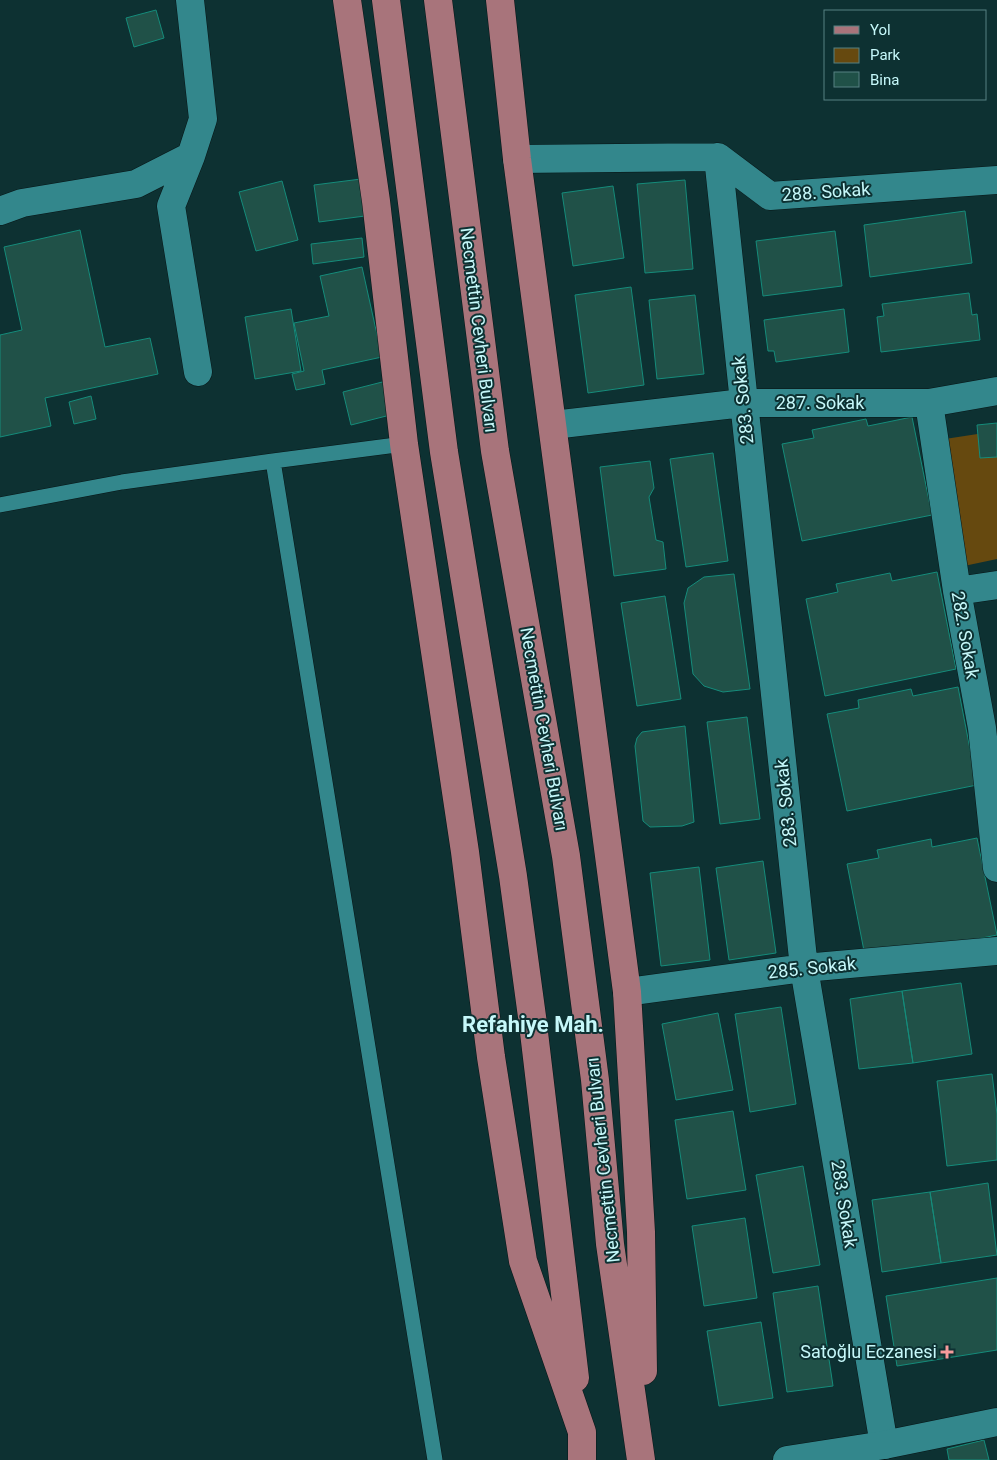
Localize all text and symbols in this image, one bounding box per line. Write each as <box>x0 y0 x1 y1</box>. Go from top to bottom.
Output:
legend <box>824 10 987 100</box>
text: Yol <box>870 21 891 39</box>
text: Park <box>870 46 901 64</box>
text: Bina <box>870 71 899 89</box>
street label: 288. Sokak <box>781 178 872 205</box>
street label: Necmettin Cevheri Bulvarı <box>456 226 502 434</box>
street label: 283. Sokak <box>727 354 758 445</box>
street label: 287. Sokak <box>776 392 865 413</box>
street label: 282. Sokak <box>947 589 984 681</box>
street label: Necmettin Cevheri Bulvarı <box>516 625 573 832</box>
street label: 283. Sokak <box>770 757 801 848</box>
street label: 285. Sokak <box>767 952 858 983</box>
district label: Refahiye Mah. <box>462 1012 604 1037</box>
street label: Necmettin Cevheri Bulvarı <box>581 1056 624 1264</box>
street label: 283. Sokak <box>827 1159 862 1250</box>
place label: Satoğlu Eczanesi <box>800 1341 937 1362</box>
marker: Satoğlu Eczanesi <box>941 1346 953 1358</box>

